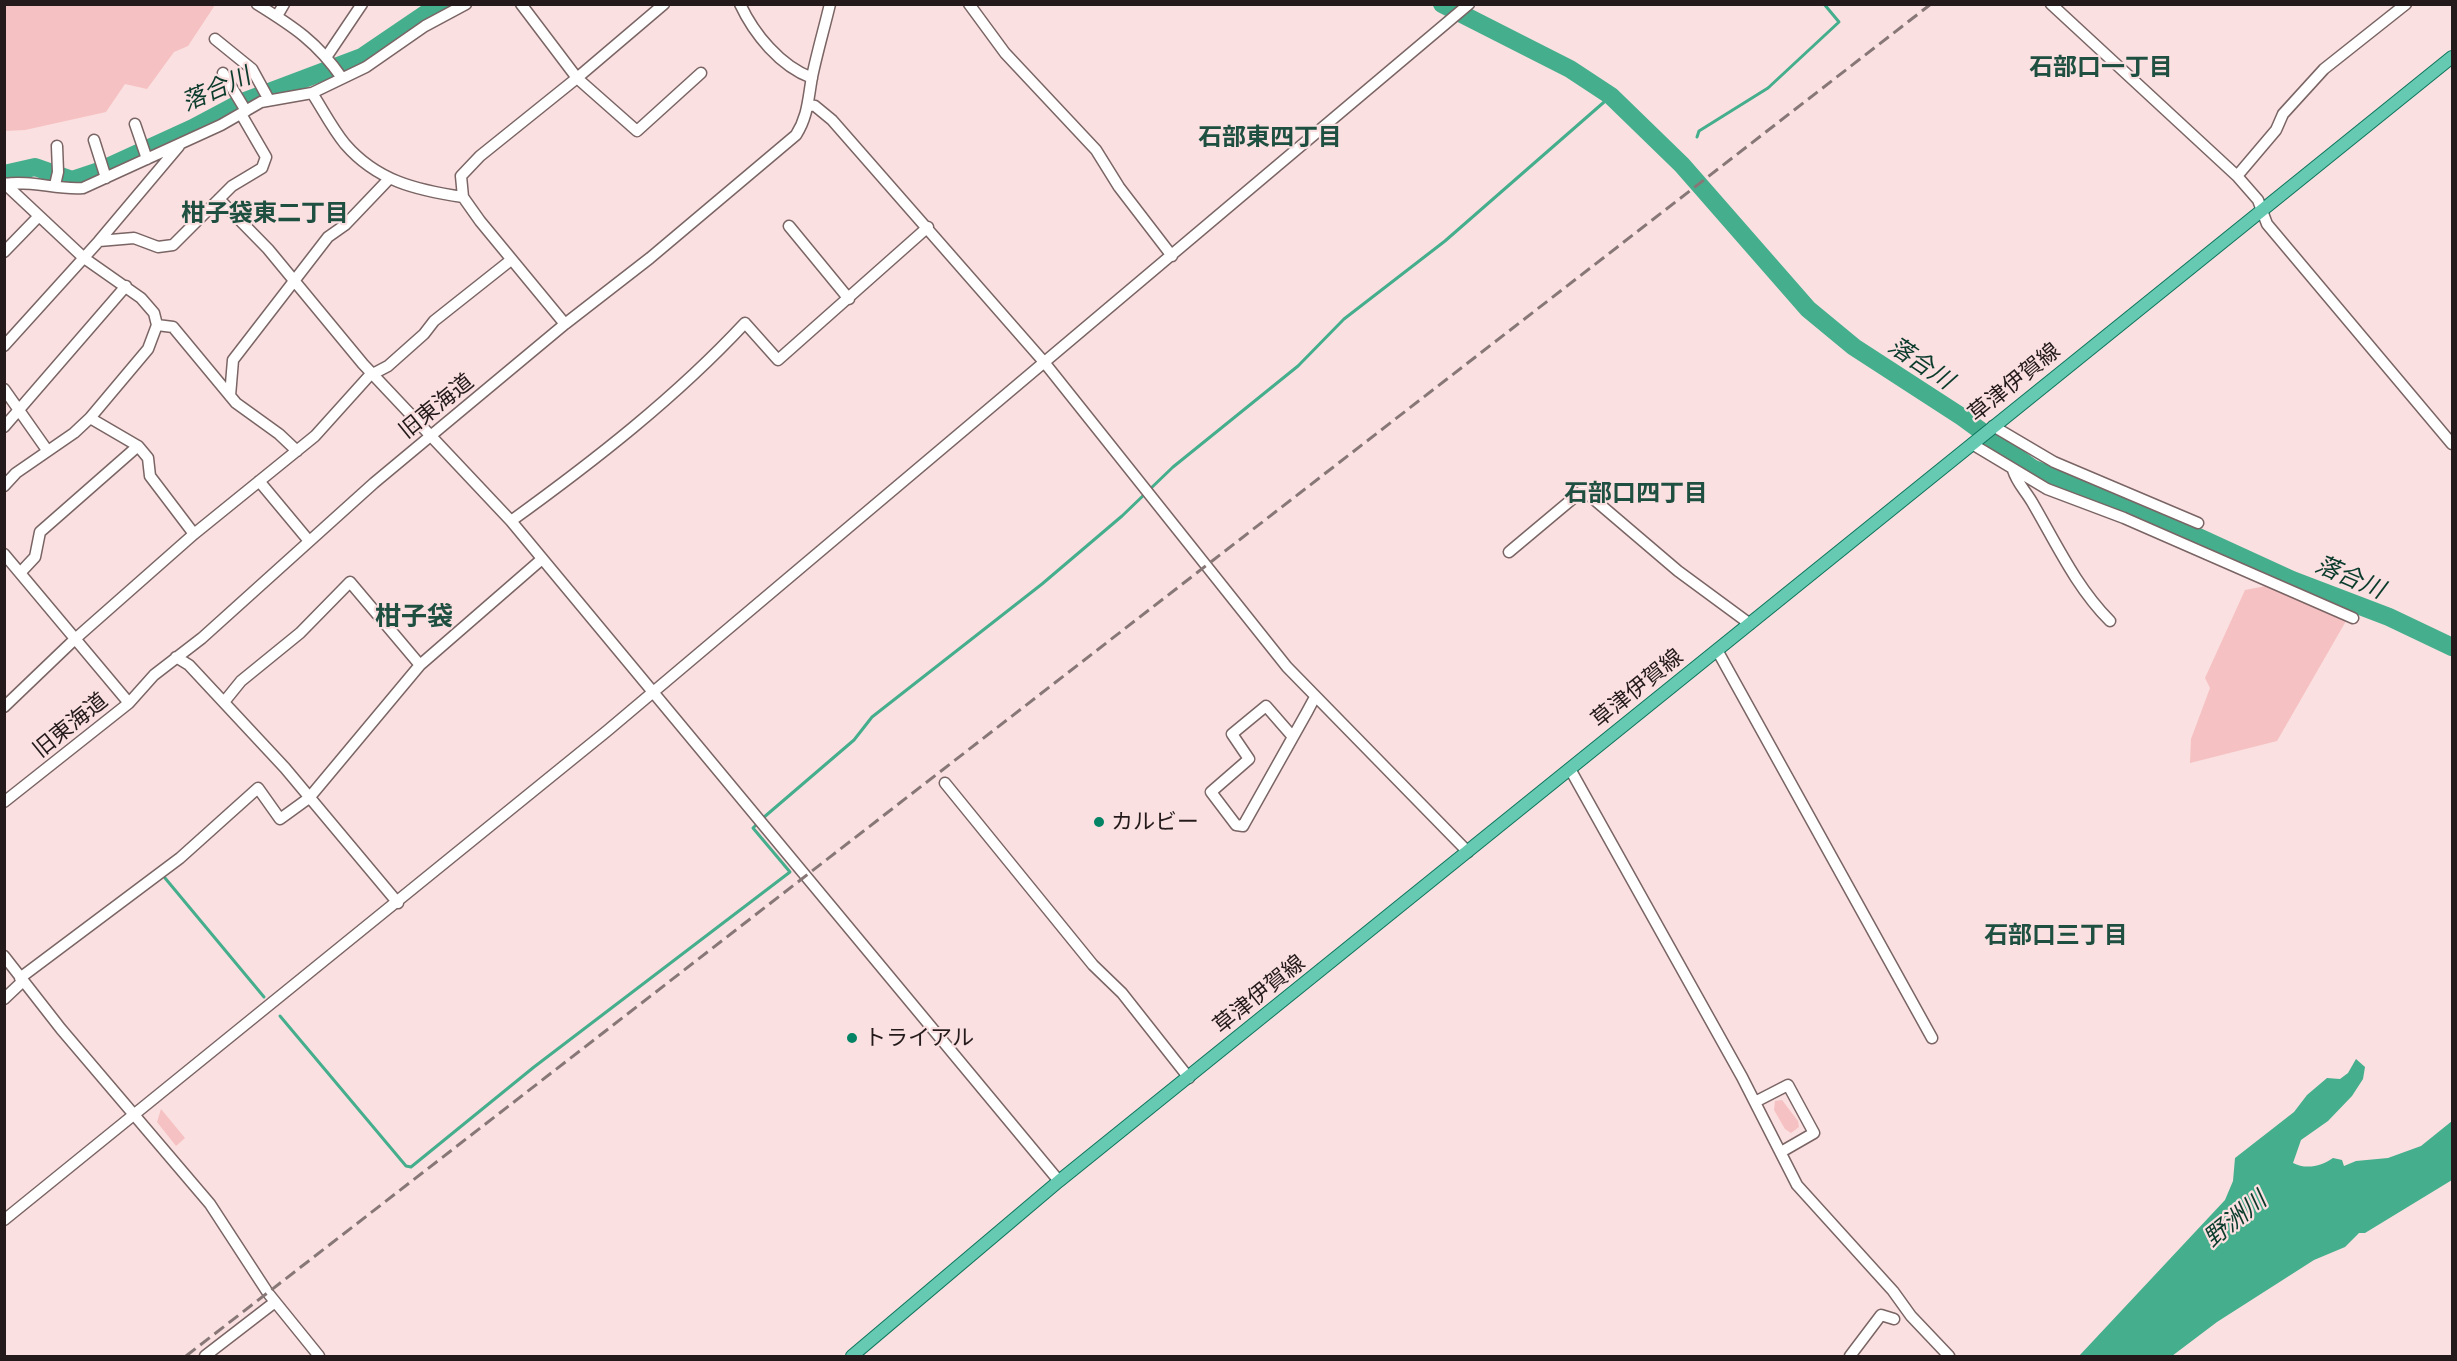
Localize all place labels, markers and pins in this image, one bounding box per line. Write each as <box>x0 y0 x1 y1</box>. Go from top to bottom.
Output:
place label: カルビー <box>1111 809 1199 835</box>
marker: カルビー <box>1092 815 1106 829</box>
place label: トライアル <box>864 1025 974 1051</box>
marker: トライアル <box>845 1031 859 1045</box>

